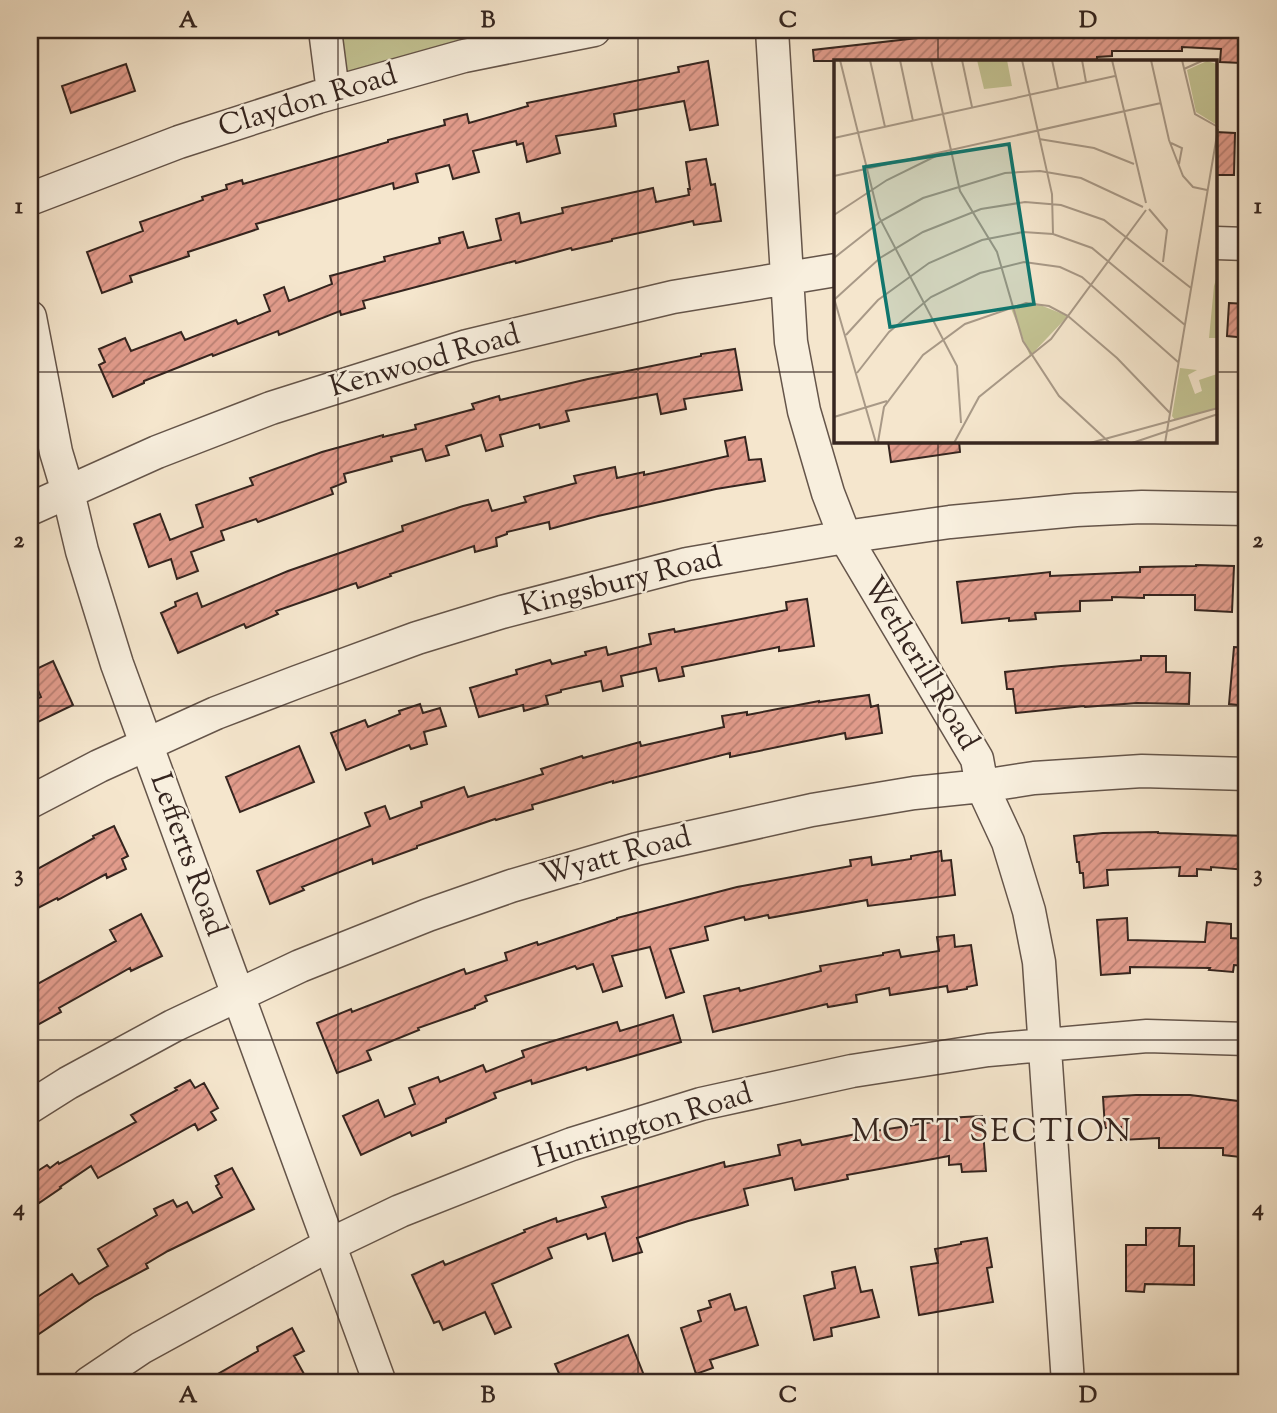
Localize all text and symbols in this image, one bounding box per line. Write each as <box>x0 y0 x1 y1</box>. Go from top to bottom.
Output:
text: A <box>179 5 198 38</box>
text: B <box>481 5 496 38</box>
text: C <box>779 5 797 38</box>
text: D <box>1079 5 1097 38</box>
street label: Claydon Road <box>213 54 403 150</box>
inset map <box>834 60 1218 443</box>
text: 1 <box>15 191 23 224</box>
text: 1 <box>1254 191 1262 224</box>
street label: Kenwood Road <box>325 314 525 410</box>
text: 2 <box>14 525 25 558</box>
text: 2 <box>1253 525 1264 558</box>
street label: Kingsbury Road <box>515 537 727 629</box>
street label: Wetherill Road <box>851 569 989 759</box>
street label: Lefferts Road <box>138 767 236 943</box>
street label: Wyatt Road <box>536 816 696 898</box>
text: 3 <box>14 859 24 892</box>
text: 3 <box>1253 859 1263 892</box>
street label: Huntington Road <box>528 1073 758 1181</box>
district label: MOTT SECTION <box>851 1110 1133 1156</box>
text: 4 <box>12 1193 25 1226</box>
text: 4 <box>1251 1193 1264 1226</box>
text: A <box>179 1380 198 1413</box>
text: B <box>481 1380 496 1413</box>
text: C <box>779 1380 797 1413</box>
text: D <box>1079 1380 1097 1413</box>

